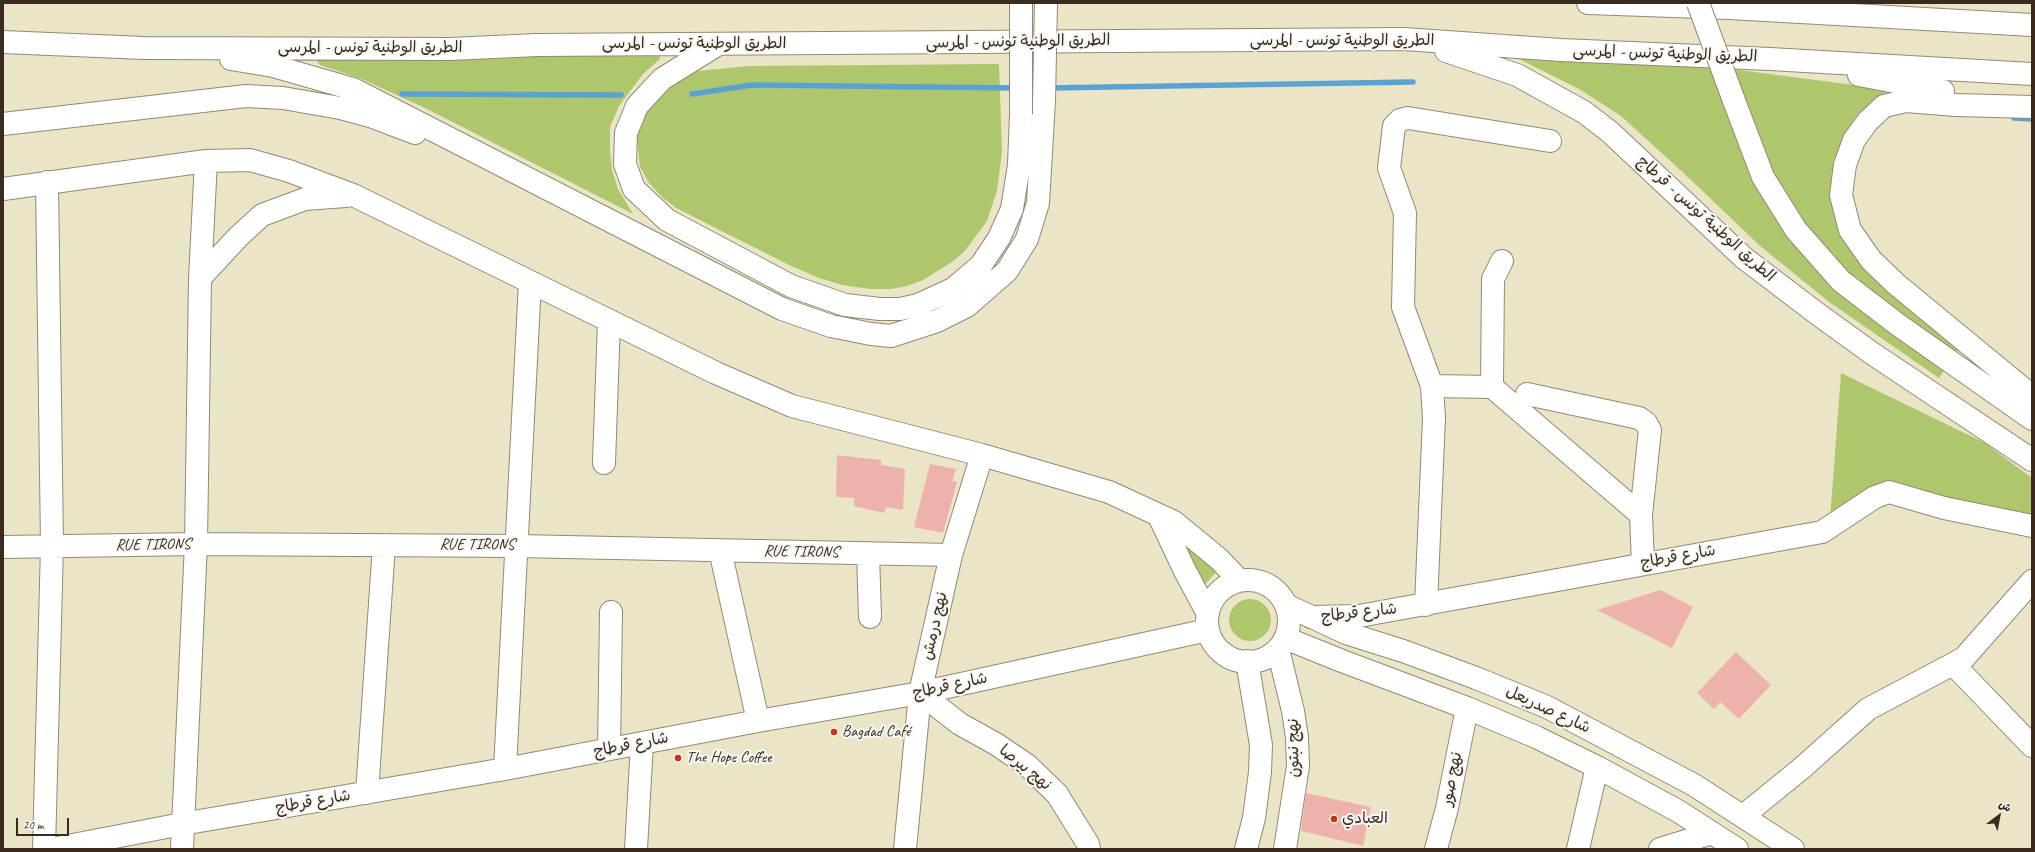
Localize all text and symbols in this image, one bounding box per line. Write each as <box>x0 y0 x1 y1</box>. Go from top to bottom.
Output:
street label: الطريق الوطنية تونس - المرسى <box>925 31 1111 53</box>
street label: الطريق الوطنية تونس - المرسى <box>1250 31 1434 51</box>
street label: الطريق الوطنية تونس - المرسى <box>602 34 786 54</box>
street label: الطريق الوطنية تونس - المرسى <box>278 38 462 58</box>
street label: الطريق الوطنية تونس - المرسى <box>1572 41 1758 67</box>
street label: الطريق الوطنية تونس - قرطاج <box>1633 152 1779 286</box>
street label: RUE TIRONS <box>115 535 191 555</box>
street label: RUE TIRONS <box>439 535 515 555</box>
street label: شارع قرطاج <box>1639 541 1717 573</box>
street label: RUE TIRONS <box>763 542 839 562</box>
street label: نهج درمش <box>918 590 952 662</box>
street label: شارع قرطاج <box>1320 599 1398 627</box>
street label: شارع قرطاج <box>911 669 989 703</box>
street label: شارع صدربعل <box>1503 682 1593 738</box>
street label: نهج نبتون <box>1284 718 1304 778</box>
place label: Bagdad Café <box>842 722 910 742</box>
marker: Bagdad Café <box>829 727 839 737</box>
street label: شارع قرطاج <box>592 728 670 762</box>
street label: نهج بيرصا <box>995 741 1055 795</box>
place label: The Hope Coffee <box>686 748 772 768</box>
street label: نهج صور <box>1437 750 1467 808</box>
marker: The Hope Coffee <box>673 753 683 763</box>
street label: شارع قرطاج <box>274 786 352 818</box>
north arrow <box>1979 796 2019 836</box>
text: ش <box>1997 797 2014 815</box>
place label: العبادي <box>1342 809 1388 829</box>
scale bar <box>18 810 71 836</box>
marker: العبادي <box>1329 814 1339 824</box>
text: 20 m <box>23 817 43 833</box>

